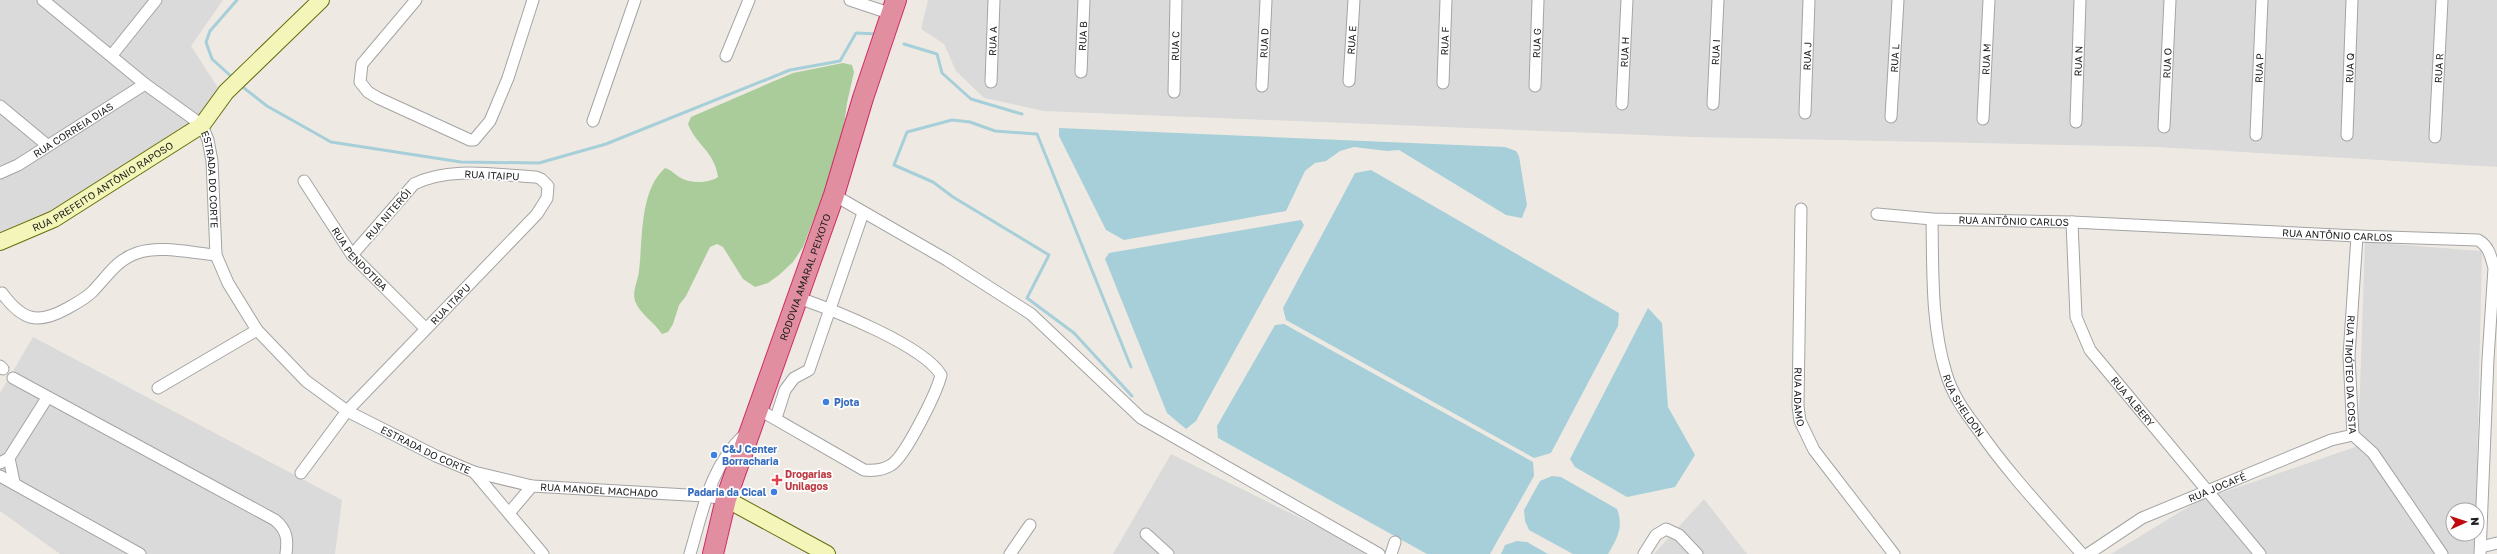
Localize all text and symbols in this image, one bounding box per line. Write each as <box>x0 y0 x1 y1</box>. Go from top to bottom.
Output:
street label: RUA B <box>1076 21 1089 51</box>
street label: RUA E <box>1345 25 1358 55</box>
street label: RUA A <box>986 26 999 56</box>
street label: RUA F <box>1438 26 1451 56</box>
street label: RUA D <box>1257 28 1271 58</box>
street label: RUA G <box>1530 28 1543 58</box>
street label: RUA C <box>1169 31 1181 61</box>
street label: RUA H <box>1618 37 1631 68</box>
street label: RUA I <box>1709 39 1722 65</box>
street label: RUA J <box>1801 42 1814 70</box>
street label: RUA L <box>1888 43 1901 73</box>
street label: RUA M <box>1979 43 1993 75</box>
street label: RUA N <box>2072 46 2084 76</box>
street label: RUA O <box>2160 48 2174 78</box>
street label: RUA P <box>2252 53 2266 83</box>
street label: RUA Q <box>2343 53 2356 83</box>
street label: RUA R <box>2432 53 2445 83</box>
street label: RUA CORREIA DIAS <box>31 100 115 160</box>
street label: ESTRADA DO CORTE <box>199 129 221 228</box>
street label: RUA PREFEITO ANTÔNIO RAPOSO <box>30 139 175 234</box>
street label: RUA ITAIPU <box>464 168 520 182</box>
street label: RUA NITERÓI <box>363 186 413 242</box>
street label: RODOVIA AMARAL PEIXOTO <box>777 212 833 342</box>
street label: RUA ANTÔNIO CARLOS <box>1958 214 2069 228</box>
street label: RUA PENDOTIBA <box>329 225 390 293</box>
street label: RUA ANTÔNIO CARLOS <box>2282 226 2393 243</box>
street label: RUA ITAPU <box>428 281 473 327</box>
street label: RUA TIMÓTEO DA COSTA <box>2343 315 2359 435</box>
street label: RUA ADAMO <box>1792 367 1808 428</box>
street label: RUA SHELDON <box>1941 373 1987 439</box>
street label: RUA ALBERY <box>2109 374 2157 429</box>
place label: Pjota <box>834 396 859 408</box>
marker: Pjota <box>821 397 831 407</box>
street label: ESTRADA DO CORTE <box>379 423 473 476</box>
place label: C&J Center Borracharia <box>722 443 779 467</box>
marker: C&J Center Borracharia <box>709 450 719 460</box>
place label: Drogarias Unilagos <box>785 468 832 492</box>
street label: RUA JOCAFÉ <box>2186 470 2248 504</box>
marker: Drogarias Unilagos <box>772 475 782 485</box>
street label: RUA MANOEL MACHADO <box>540 480 659 499</box>
place label: Padaria da Cical <box>688 486 767 498</box>
marker: Padaria da Cical <box>769 487 779 497</box>
north arrow <box>2445 502 2485 542</box>
text: N <box>2469 517 2482 526</box>

